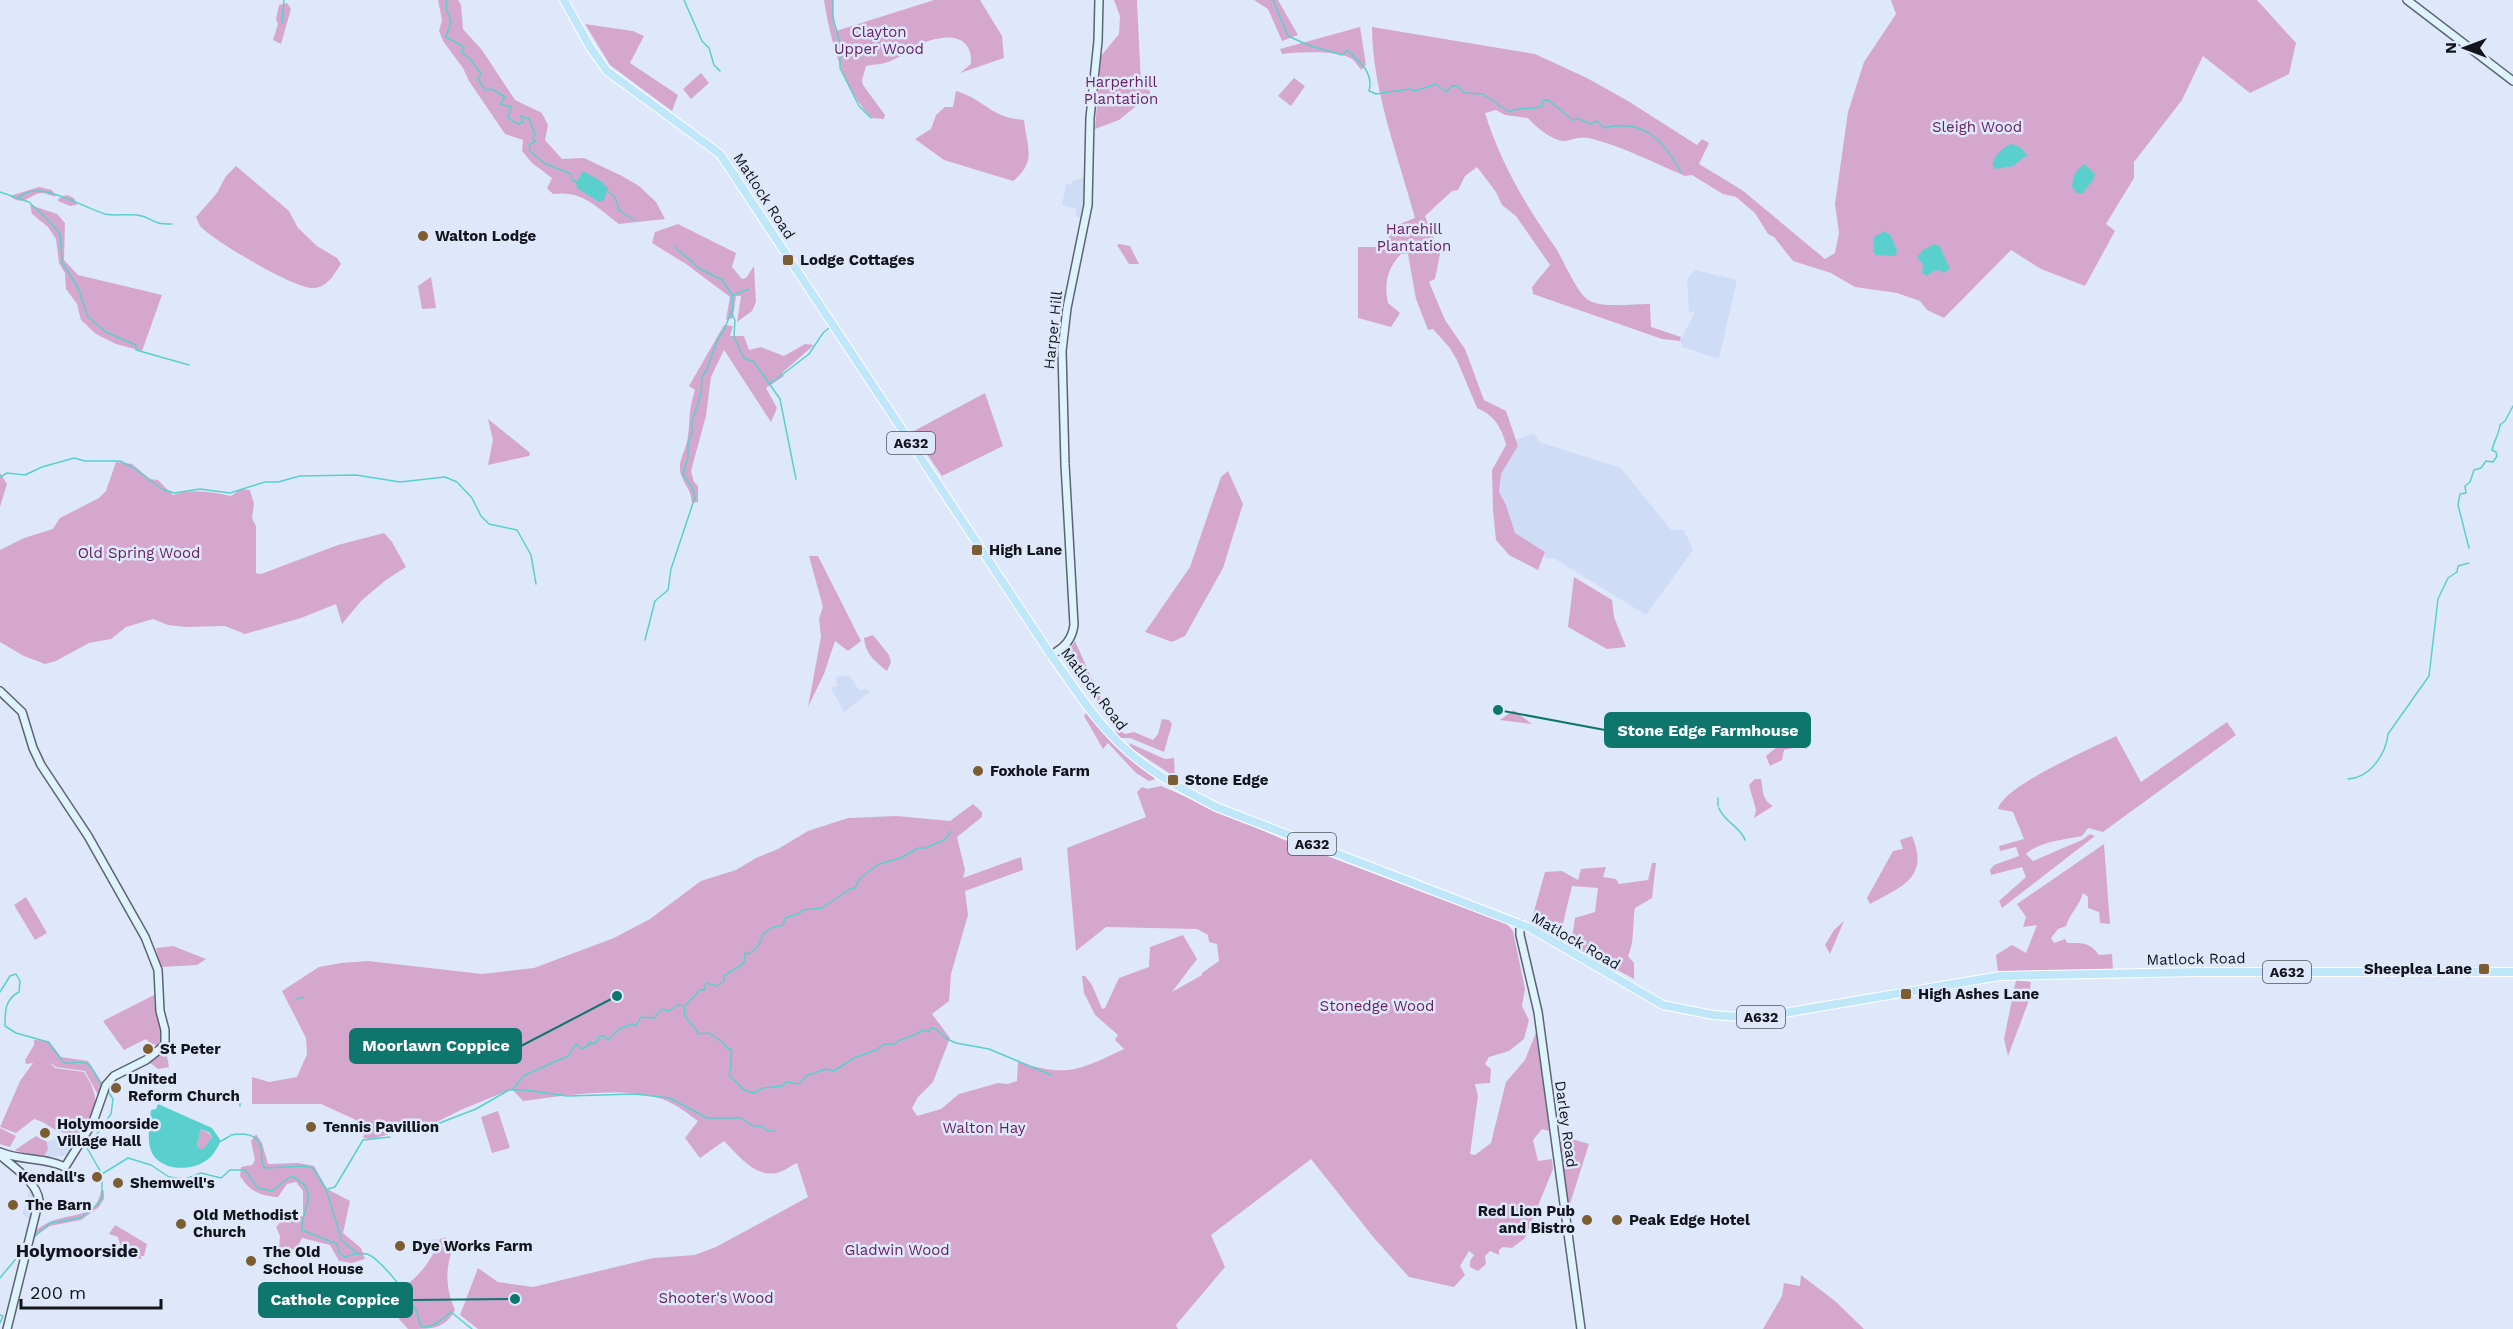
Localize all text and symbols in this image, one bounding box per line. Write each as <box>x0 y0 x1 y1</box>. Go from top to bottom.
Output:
north arrow <box>2435 18 2495 78</box>
park label: Clayton Upper Wood <box>834 23 924 58</box>
text: N <box>2441 42 2460 54</box>
park label: Harperhill Plantation <box>1084 73 1158 108</box>
park label: Sleigh Wood <box>1932 118 2022 136</box>
street label: Matlock Road <box>729 150 799 242</box>
park label: Harehill Plantation <box>1377 220 1451 255</box>
place label: Walton Lodge <box>435 227 537 245</box>
marker: Walton Lodge <box>416 229 430 243</box>
place label: Lodge Cottages <box>800 251 914 269</box>
marker: Lodge Cottages <box>781 253 795 267</box>
street label: Harper Hill <box>1040 290 1066 370</box>
road number: A632 <box>887 432 935 454</box>
place label: High Lane <box>989 541 1063 559</box>
marker: High Lane <box>970 543 984 557</box>
park label: Old Spring Wood <box>78 544 200 562</box>
street label: Matlock Road <box>1057 644 1131 734</box>
callout: Stone Edge Farmhouse <box>1605 713 1810 747</box>
text: Stone Edge Farmhouse <box>1618 721 1798 740</box>
place label: Foxhole Farm <box>990 762 1090 780</box>
marker: Foxhole Farm <box>971 764 985 778</box>
place label: Stone Edge <box>1185 771 1269 789</box>
marker: Stone Edge <box>1166 773 1180 787</box>
road number: A632 <box>1288 833 1336 855</box>
street label: Matlock Road <box>1529 908 1623 974</box>
street label: Matlock Road <box>2146 949 2246 969</box>
place label: Sheeplea Lane <box>2364 960 2472 978</box>
road number: A632 <box>2263 961 2311 983</box>
marker: Sheeplea Lane <box>2477 962 2491 976</box>
place label: High Ashes Lane <box>1918 985 2040 1003</box>
marker: High Ashes Lane <box>1899 987 1913 1001</box>
park label: Stonedge Wood <box>1320 997 1434 1015</box>
road number: A632 <box>1737 1006 1785 1028</box>
callout: Moorlawn Coppice <box>350 1029 521 1063</box>
text: Moorlawn Coppice <box>362 1036 510 1055</box>
place label: St Peter <box>160 1040 221 1058</box>
marker: St Peter <box>141 1042 155 1056</box>
place label: United Reform Church <box>128 1070 240 1105</box>
street label: Darley Road <box>1551 1079 1581 1169</box>
marker: United Reform Church <box>109 1081 123 1095</box>
place label: Holymoorside Village Hall <box>57 1115 159 1150</box>
place label: Tennis Pavillion <box>323 1118 439 1136</box>
park label: Walton Hay <box>943 1119 1026 1137</box>
marker: Tennis Pavillion <box>304 1120 318 1134</box>
marker: Holymoorside Village Hall <box>38 1126 52 1140</box>
place label: Kendall's <box>18 1168 85 1186</box>
marker: Kendall's <box>90 1170 104 1184</box>
place label: Shemwell's <box>130 1174 215 1192</box>
marker: Shemwell's <box>111 1176 125 1190</box>
place label: The Barn <box>25 1196 92 1214</box>
marker: The Barn <box>6 1198 20 1212</box>
place label: Red Lion Pub and Bistro <box>1478 1202 1575 1237</box>
place label: Old Methodist Church <box>193 1206 299 1241</box>
place label: Peak Edge Hotel <box>1629 1211 1750 1229</box>
marker: Red Lion Pub and Bistro <box>1580 1213 1594 1227</box>
marker: Peak Edge Hotel <box>1610 1213 1624 1227</box>
marker: Old Methodist Church <box>174 1217 188 1231</box>
place label: Dye Works Farm <box>412 1237 533 1255</box>
marker: Dye Works Farm <box>393 1239 407 1253</box>
district label: Holymoorside <box>16 1240 138 1261</box>
park label: Gladwin Wood <box>844 1241 950 1259</box>
place label: The Old School House <box>263 1243 364 1278</box>
marker: The Old School House <box>244 1254 258 1268</box>
scale bar <box>21 1272 160 1310</box>
text: 200 m <box>30 1282 86 1303</box>
callout: Cathole Coppice <box>259 1283 412 1317</box>
park label: Shooter's Wood <box>658 1289 774 1307</box>
text: Cathole Coppice <box>270 1290 400 1309</box>

